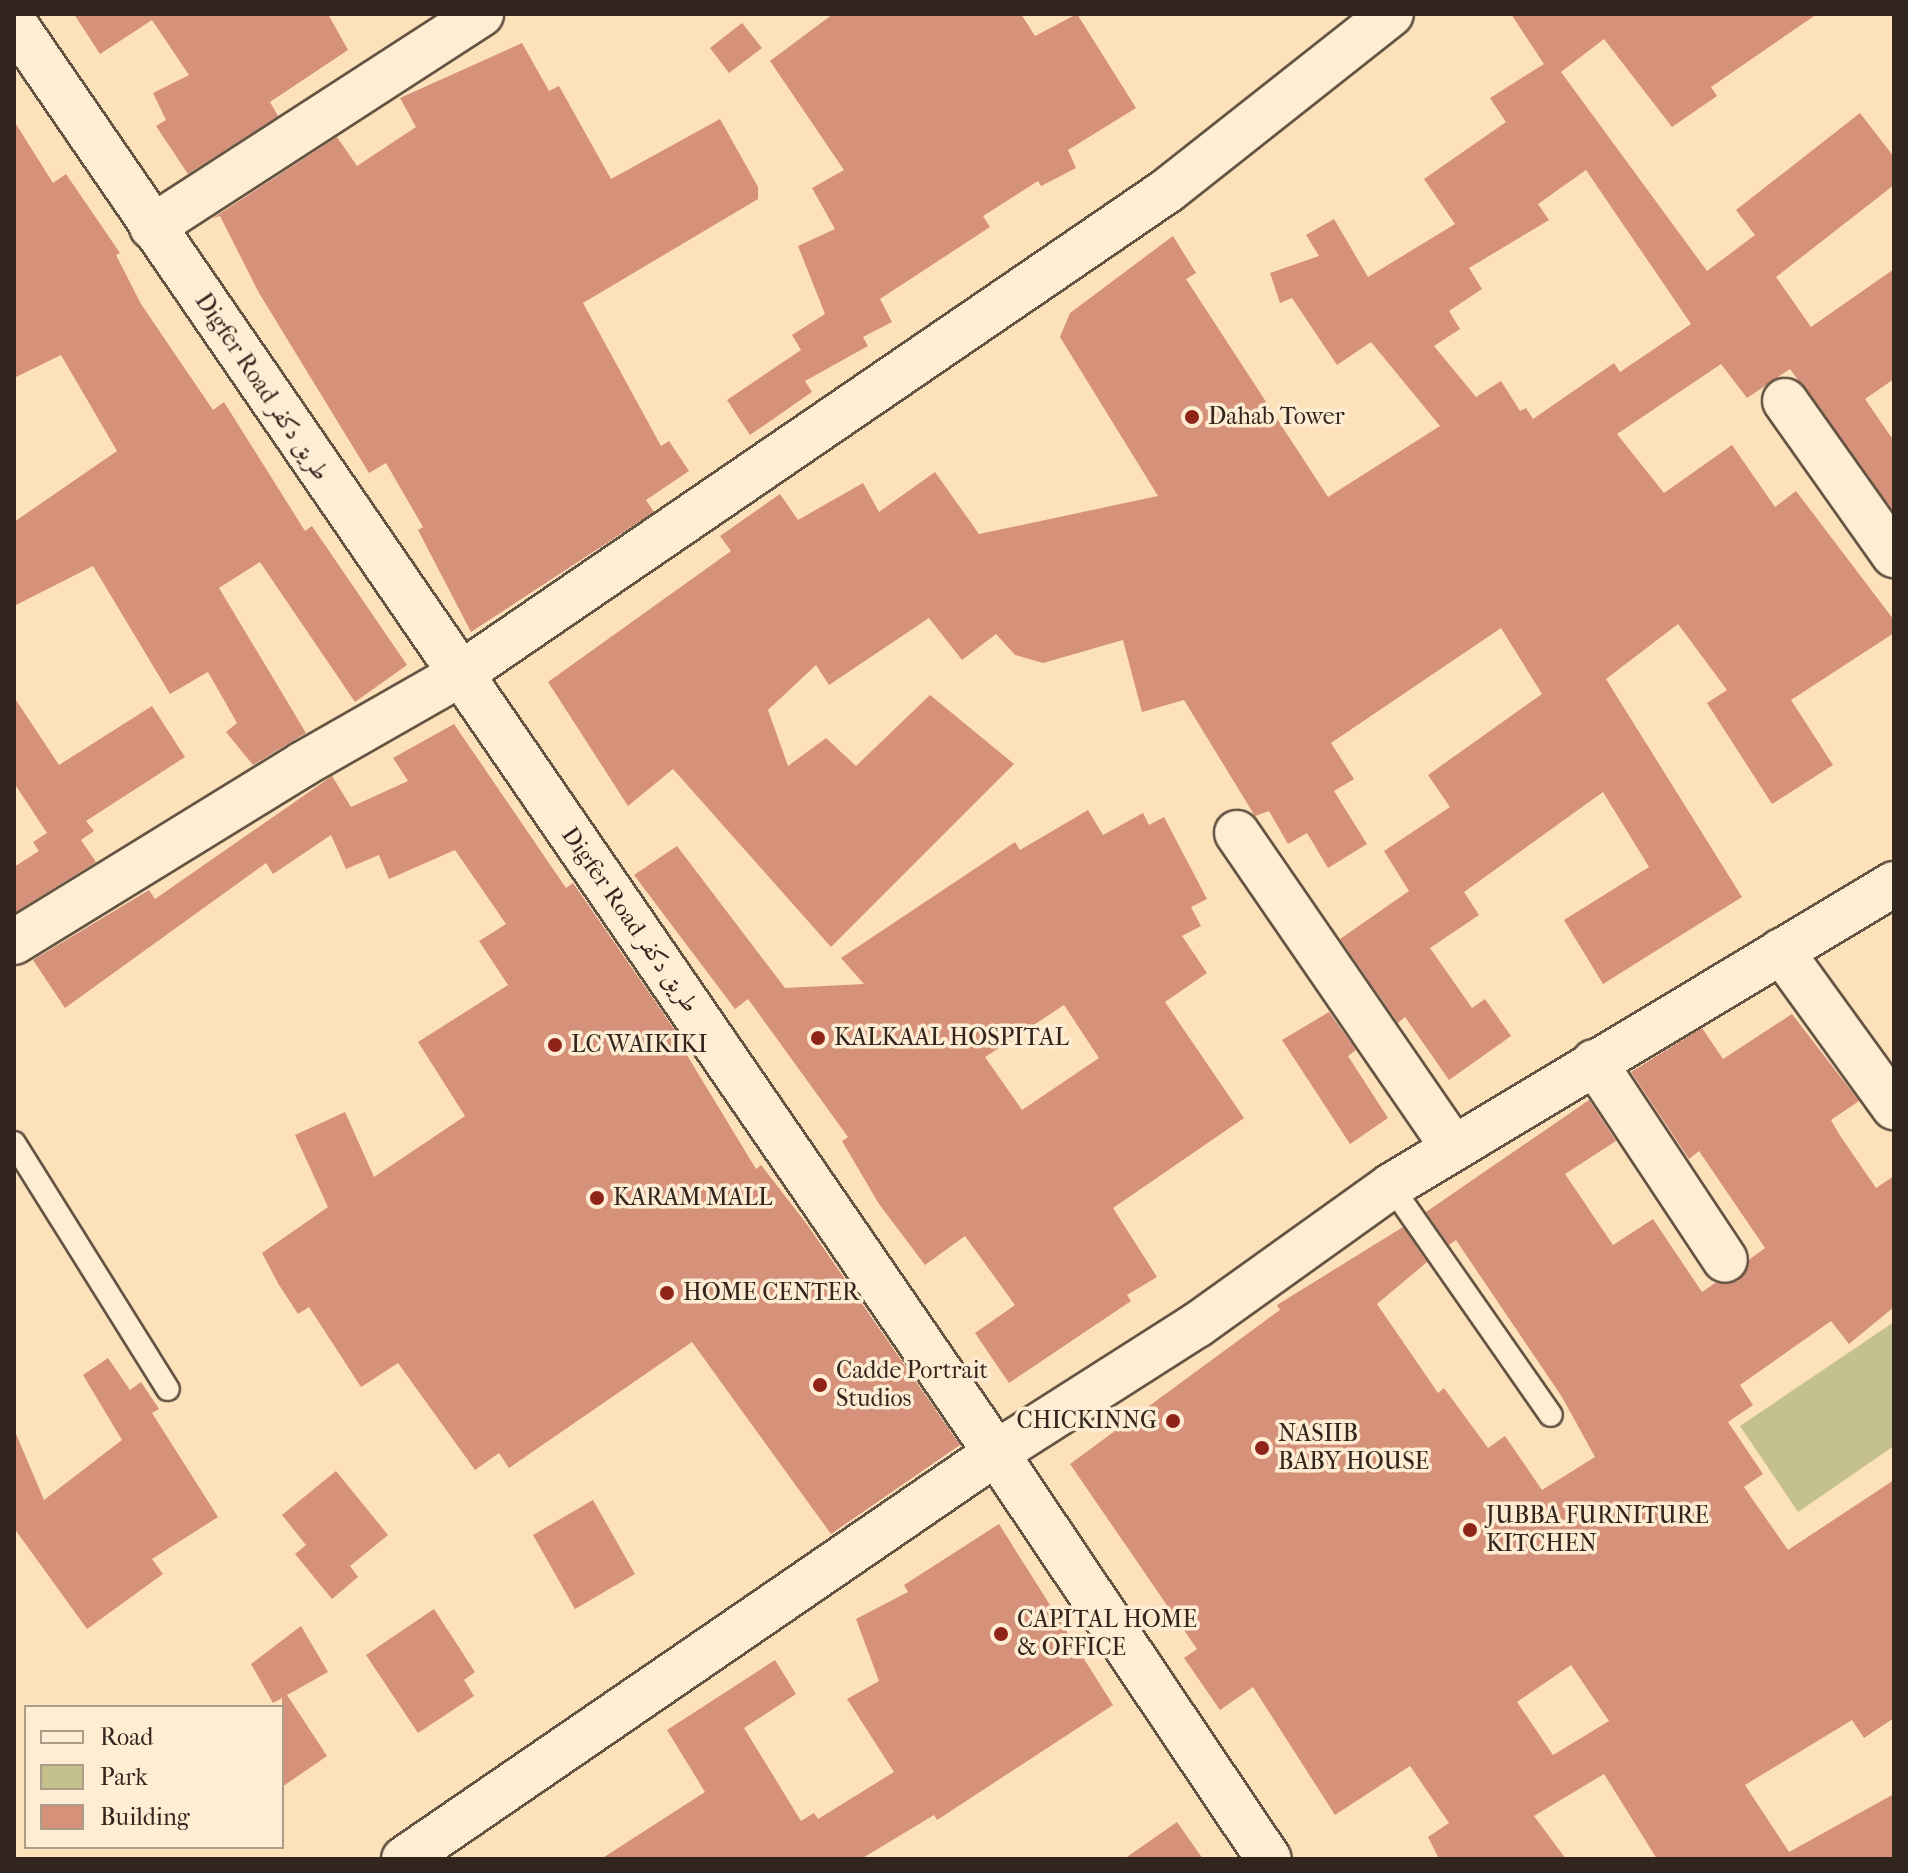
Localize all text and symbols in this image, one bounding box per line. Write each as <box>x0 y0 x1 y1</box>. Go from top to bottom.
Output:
street label: Digfer Road طريق دكفر <box>189 288 335 486</box>
place label: Dahab Tower <box>1208 403 1345 431</box>
marker: Dahab Tower <box>1183 408 1201 426</box>
street label: Digfer Road طريق دكفر <box>555 822 705 1018</box>
place label: KALKAAL HOSPITAL <box>834 1024 1069 1052</box>
marker: KALKAAL HOSPITAL <box>809 1029 827 1047</box>
place label: LC WAIKIKI <box>571 1031 707 1059</box>
marker: LC WAIKIKI <box>546 1036 564 1054</box>
place label: KARAM MALL <box>613 1184 772 1212</box>
marker: KARAM MALL <box>588 1189 606 1207</box>
place label: HOME CENTER <box>683 1279 859 1307</box>
marker: HOME CENTER <box>658 1284 676 1302</box>
place label: Cadde Portrait Studios <box>836 1357 988 1413</box>
marker: Cadde Portrait Studios <box>811 1376 829 1394</box>
place label: CHICKINNG <box>1017 1407 1157 1435</box>
marker: CHICKINNG <box>1164 1412 1182 1430</box>
place label: NASIIB BABY HOUSE <box>1278 1420 1429 1476</box>
marker: NASIIB BABY HOUSE <box>1253 1439 1271 1457</box>
place label: JUBBA FURNITURE KITCHEN <box>1486 1502 1709 1558</box>
marker: JUBBA FURNITURE KITCHEN <box>1461 1521 1479 1539</box>
place label: CAPITAL HOME & OFFICE <box>1017 1606 1197 1662</box>
marker: CAPITAL HOME & OFFICE <box>992 1625 1010 1643</box>
legend <box>24 1705 284 1849</box>
text: Road <box>100 1723 153 1751</box>
text: Park <box>100 1763 148 1791</box>
text: Building <box>100 1803 190 1831</box>

